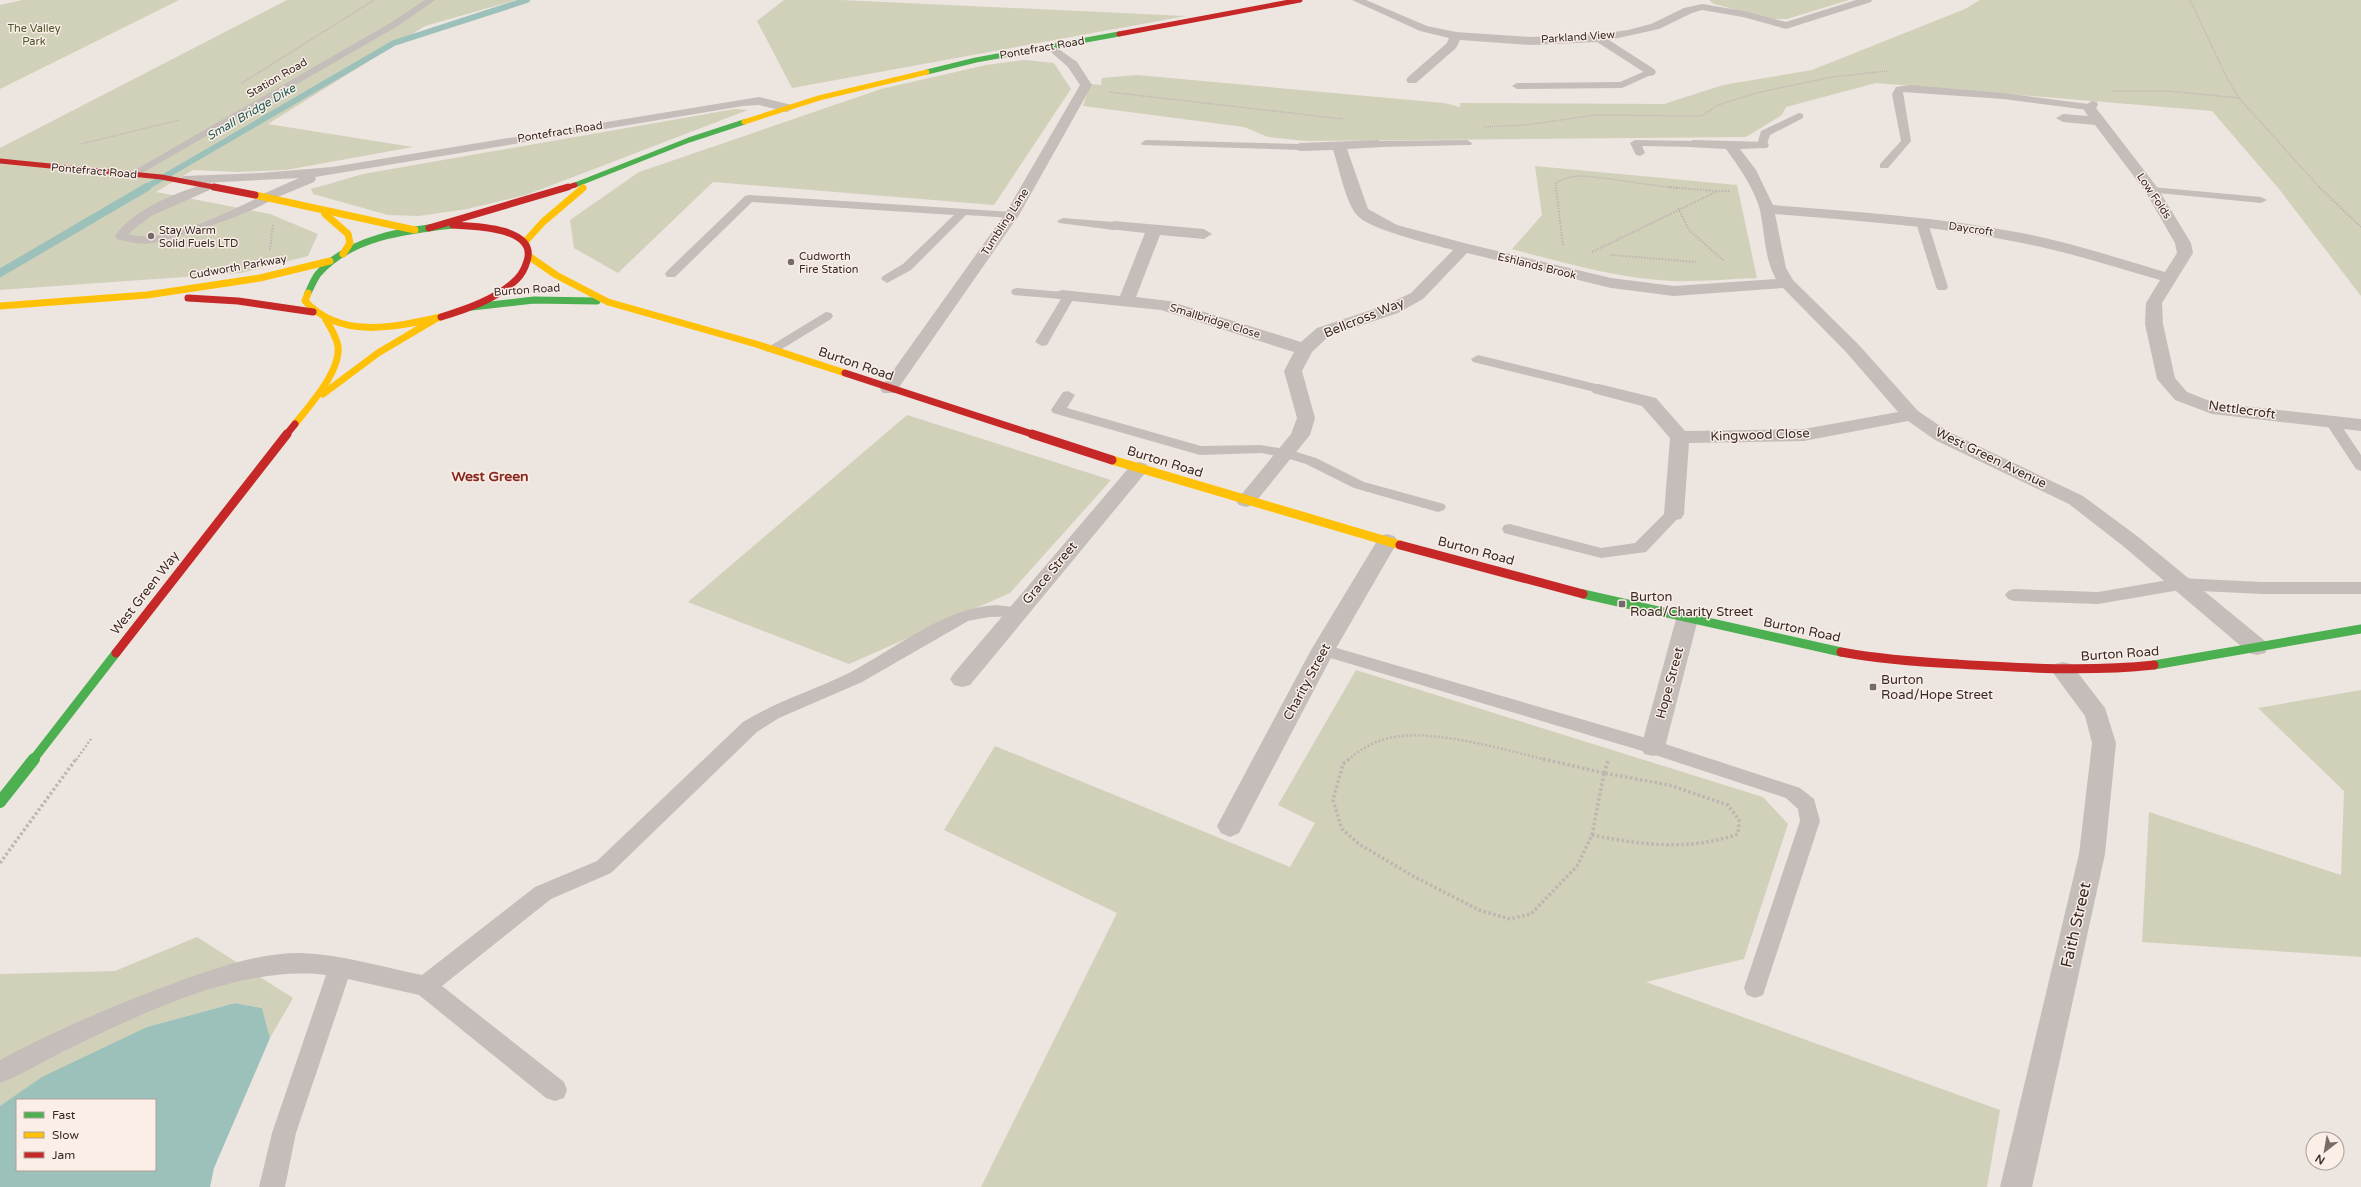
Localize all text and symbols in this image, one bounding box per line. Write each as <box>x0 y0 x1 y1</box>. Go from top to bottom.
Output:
park label: The Valley Park <box>7 22 61 48</box>
street label: Parkland View <box>1541 28 1616 46</box>
street label: Pontefract Road <box>999 34 1086 62</box>
street label: Station Road <box>244 55 310 101</box>
water label: Small Bridge Dike <box>204 80 299 143</box>
street label: Pontefract Road <box>517 119 604 145</box>
street label: Pontefract Road <box>51 161 137 181</box>
street label: Low Folds <box>2134 171 2174 221</box>
street label: Tumbling Lane <box>979 186 1031 258</box>
street label: Daycroft <box>1948 219 1994 239</box>
place label: Stay Warm Solid Fuels LTD <box>159 224 238 250</box>
marker: Stay Warm Solid Fuels LTD <box>146 231 156 241</box>
place label: Cudworth Fire Station <box>799 250 859 276</box>
street label: Eshlands Brook <box>1496 250 1578 282</box>
street label: Cudworth Parkway <box>188 252 288 282</box>
marker: Cudworth Fire Station <box>786 257 796 267</box>
street label: Burton Road <box>493 281 561 299</box>
street label: Bellcross Way <box>1322 295 1406 341</box>
street label: Smallbridge Close <box>1168 301 1262 341</box>
street label: Burton Road <box>816 344 896 384</box>
street label: Nettlecroft <box>2207 397 2277 423</box>
street label: West Green Avenue <box>1933 424 2049 492</box>
street label: Kingwood Close <box>1710 425 1810 445</box>
street label: Burton Road <box>1125 443 1205 481</box>
district label: West Green <box>451 468 529 485</box>
street label: Burton Road <box>1436 533 1516 569</box>
street label: Grace Street <box>1019 538 1081 608</box>
street label: West Green Way <box>107 548 183 638</box>
place label: Burton Road/Charity Street <box>1630 589 1753 620</box>
marker: Burton Road/Charity Street <box>1617 599 1627 609</box>
street label: Burton Road <box>1762 614 1842 646</box>
street label: Charity Street <box>1280 641 1334 723</box>
street label: Burton Road <box>2080 643 2160 665</box>
street label: Hope Street <box>1653 645 1687 721</box>
place label: Burton Road/Hope Street <box>1881 672 1993 703</box>
marker: Burton Road/Hope Street <box>1868 682 1878 692</box>
street label: Faith Street <box>2056 880 2096 970</box>
legend <box>16 1099 156 1171</box>
text: Fast <box>52 1108 76 1122</box>
text: Slow <box>52 1128 79 1142</box>
north arrow <box>2305 1131 2345 1171</box>
text: Jam <box>52 1148 75 1162</box>
text: N <box>2313 1151 2327 1167</box>

